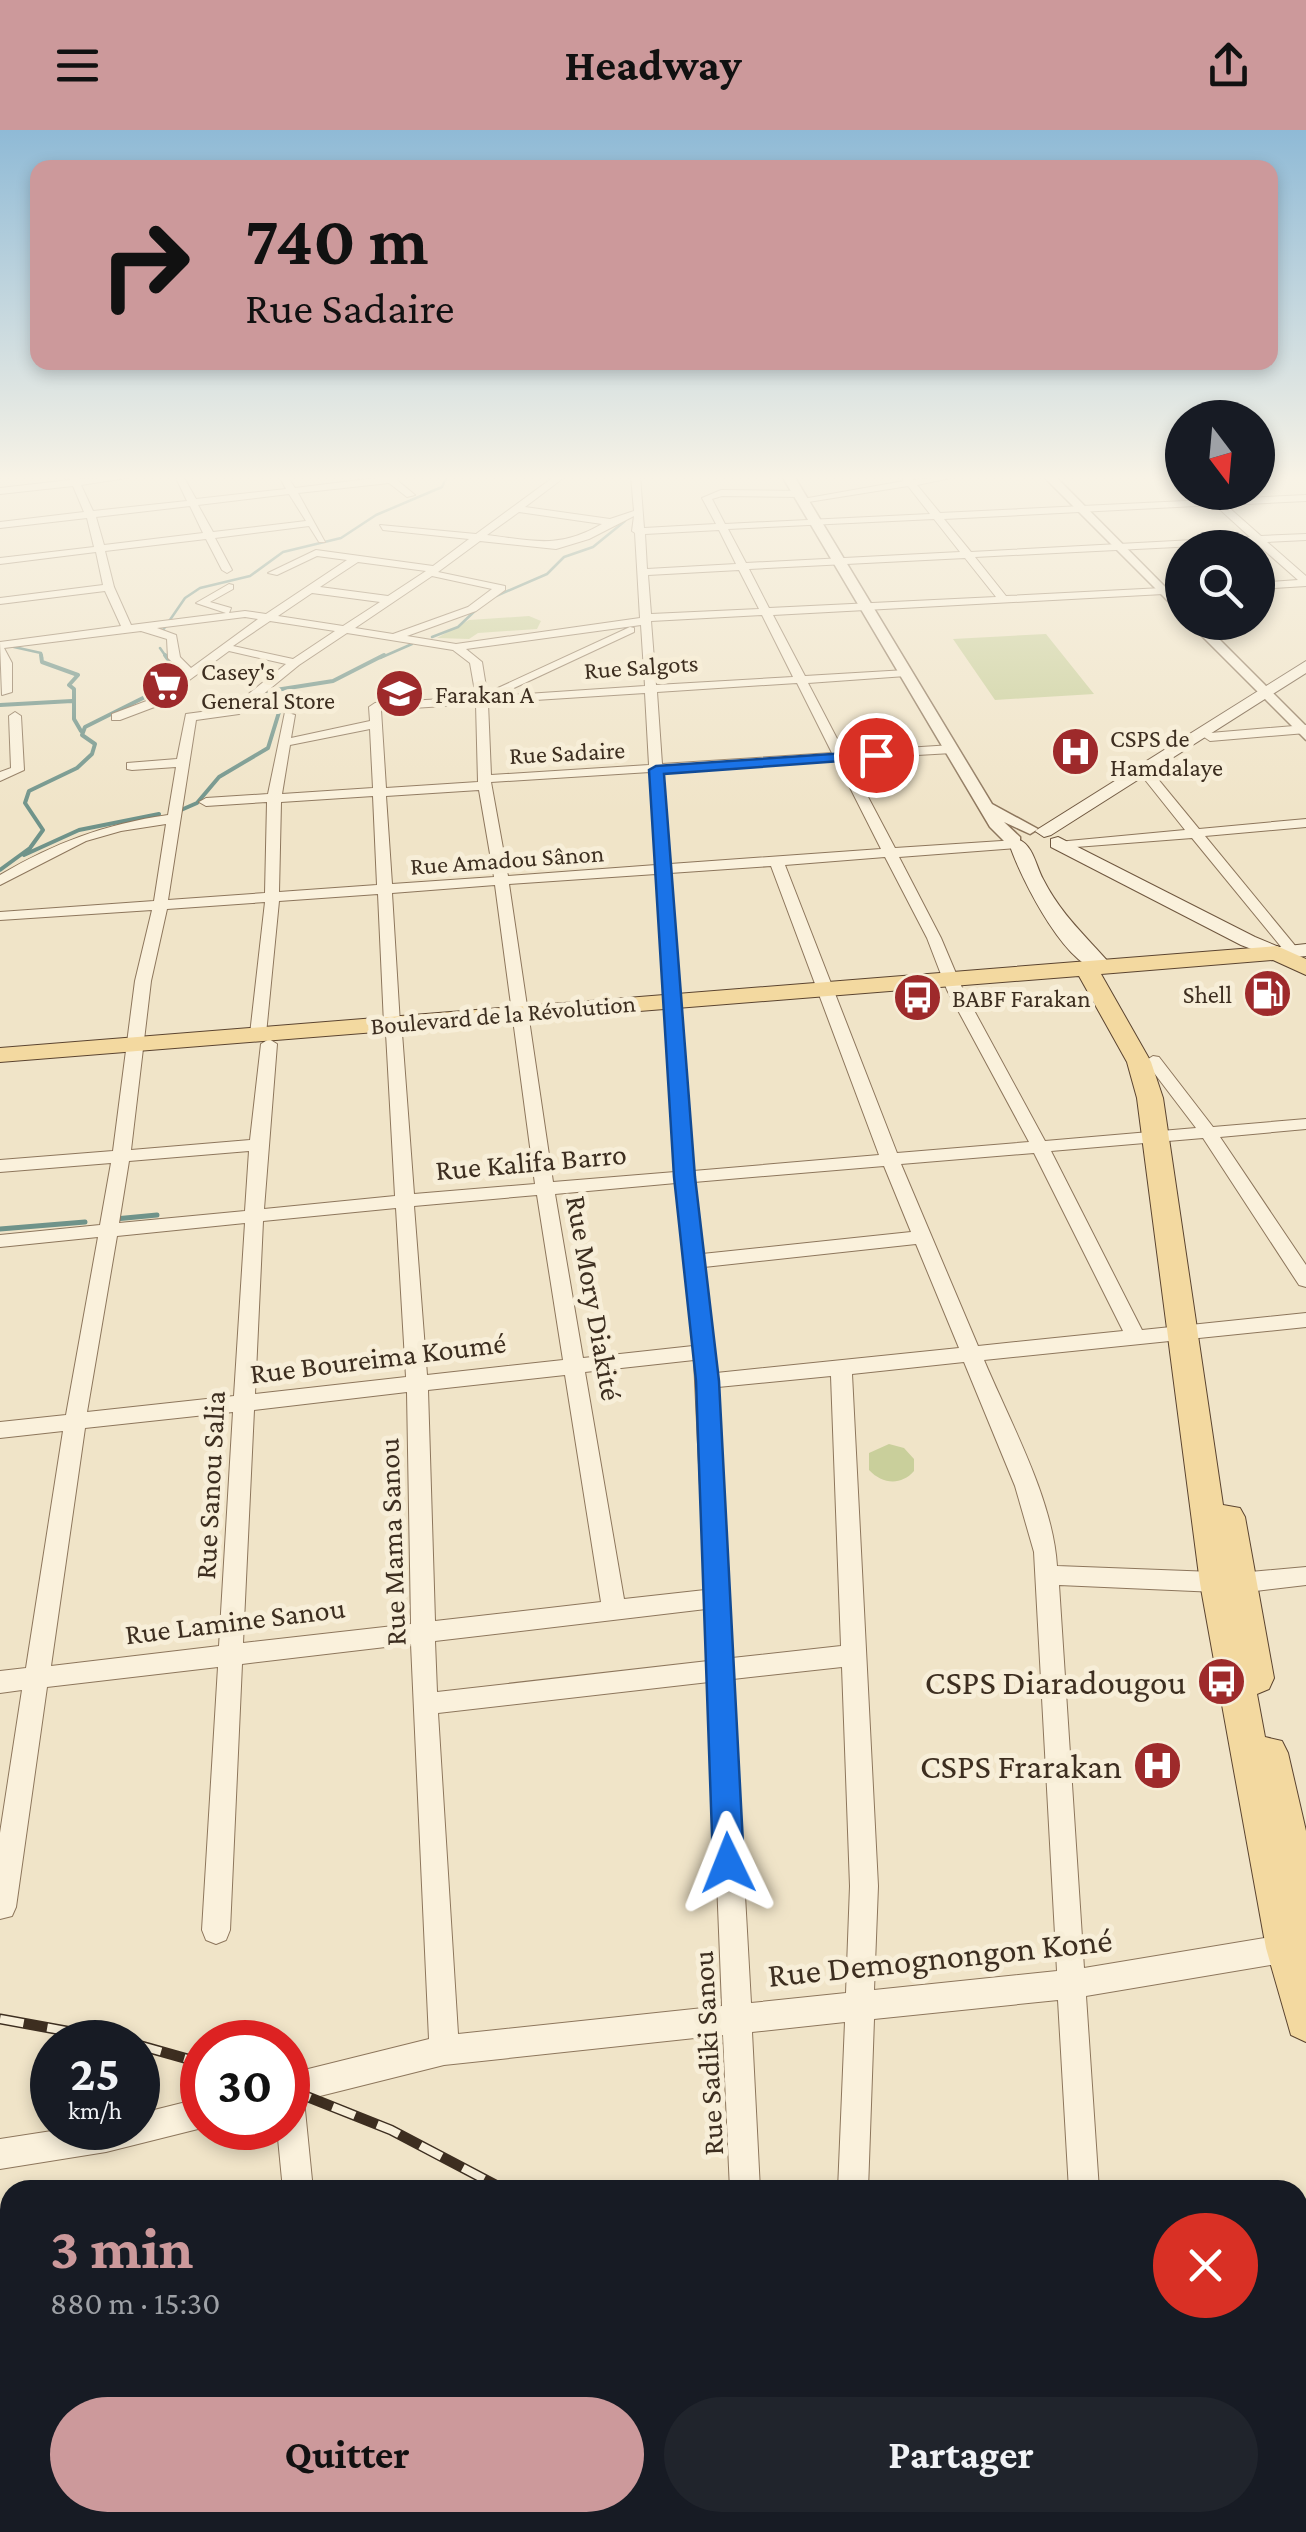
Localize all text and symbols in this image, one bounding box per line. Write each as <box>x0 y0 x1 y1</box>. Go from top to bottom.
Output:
icon: menu <box>50 38 105 93</box>
icon: share <box>1201 38 1256 93</box>
text: Headway <box>564 40 742 90</box>
icon: right <box>80 200 210 330</box>
text: 740 m <box>245 201 429 279</box>
text: Rue Sadaire <box>245 283 454 333</box>
north arrow <box>1165 400 1275 510</box>
map controls <box>1165 400 1275 640</box>
button: search <box>1165 530 1275 640</box>
street label: Rue Salgots <box>583 649 699 685</box>
place label: Casey's General Store <box>201 658 335 714</box>
supermarket icon: Casey's General Store <box>140 659 192 711</box>
school or university icon: Farakan A <box>374 668 426 720</box>
place label: Farakan A <box>435 681 535 708</box>
pin <box>834 713 919 798</box>
place label: CSPS de Hamdalaye <box>1110 725 1223 782</box>
hospital icon: CSPS de Hamdalaye <box>1049 726 1101 778</box>
icon: arrive <box>849 728 904 783</box>
street label: Rue Sadaire <box>508 736 626 769</box>
street label: Rue Amadou Sânon <box>409 839 605 880</box>
fuel station icon: Shell <box>1241 968 1293 1020</box>
bus stop icon: BABF Farakan <box>891 972 943 1024</box>
place label: Shell <box>1183 981 1232 1008</box>
place label: BABF Farakan <box>952 985 1091 1012</box>
street label: Boulevard de la Révolution <box>369 989 637 1040</box>
street label: Rue Kalifa Barro <box>434 1137 628 1186</box>
street label: Rue Mory Diakité <box>559 1193 629 1403</box>
street label: Rue Boureima Koumé <box>248 1325 508 1390</box>
street label: Rue Sanou Salia <box>188 1390 231 1580</box>
street label: Rue Mama Sanou <box>371 1437 412 1647</box>
street label: Rue Lamine Sanou <box>123 1591 347 1650</box>
bus stop icon: CSPS Diaradougou <box>1195 1656 1247 1708</box>
place label: CSPS Diaradougou <box>925 1663 1186 1702</box>
hospital icon: CSPS Frarakan <box>1131 1740 1183 1792</box>
place label: CSPS Frarakan <box>920 1747 1122 1786</box>
position arrow <box>676 1811 780 1915</box>
street label: Rue Demognongon Koné <box>766 1920 1114 1995</box>
street label: Rue Sadiki Sanou <box>686 1950 729 2156</box>
speed limit sign: 30 <box>180 2020 310 2150</box>
text: 25 <box>70 2045 120 2101</box>
text: km/h <box>68 2097 122 2124</box>
button: close <box>1153 2213 1258 2318</box>
text: 3 min <box>50 2214 194 2281</box>
text: 880 m · 15:30 <box>50 2285 220 2321</box>
button: Quitter <box>50 2397 644 2512</box>
button: Partager <box>664 2397 1258 2512</box>

